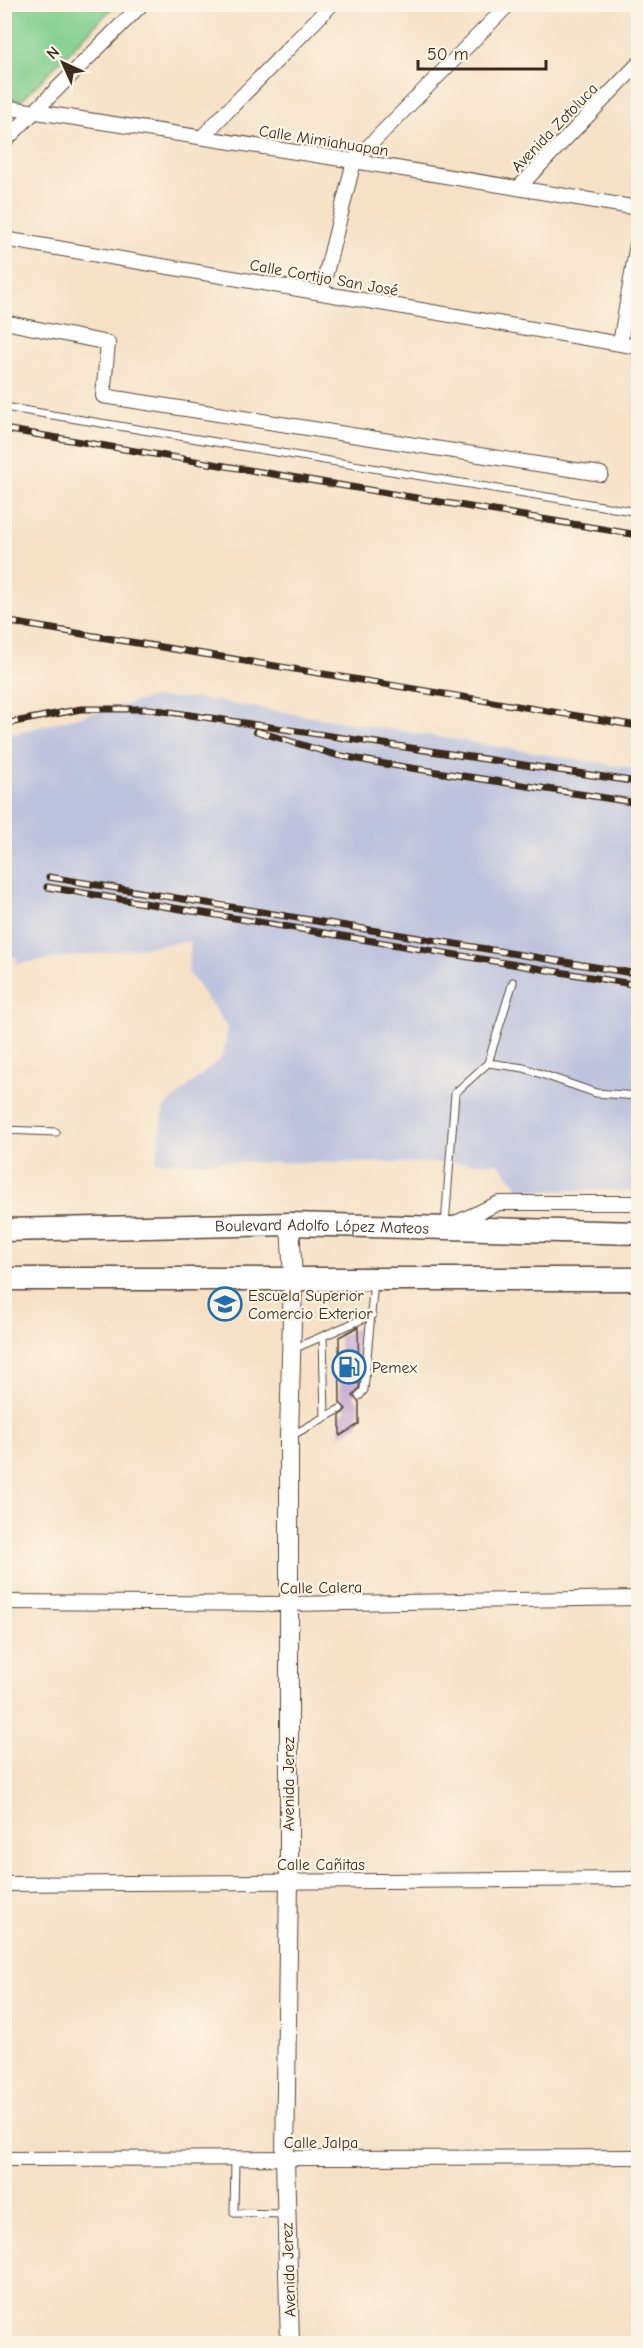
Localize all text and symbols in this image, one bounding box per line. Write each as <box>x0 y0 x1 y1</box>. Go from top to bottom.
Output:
north arrow <box>33 33 93 93</box>
scale bar <box>418 33 546 71</box>
text: N <box>43 43 63 63</box>
text: 50 m <box>427 44 469 65</box>
street label: Avenida Zotoluca <box>508 80 602 176</box>
street label: Calle Mimiahuapan <box>258 122 390 160</box>
street label: Calle Cortijo San José <box>248 256 399 300</box>
street label: Boulevard Adolfo López Mateos <box>215 1216 430 1238</box>
school or university icon: Escuela Superior Comercio Exterior <box>207 1286 243 1322</box>
place label: Escuela Superior Comercio Exterior <box>248 1287 373 1323</box>
fuel station icon: Pemex <box>331 1349 367 1385</box>
place label: Pemex <box>372 1359 418 1377</box>
street label: Calle Calera <box>280 1578 362 1598</box>
street label: Avenida Jerez <box>280 1737 298 1831</box>
street label: Calle Cañitas <box>277 1856 365 1874</box>
street label: Calle Jalpa <box>284 2134 358 2152</box>
street label: Avenida Jerez <box>278 2222 300 2318</box>

